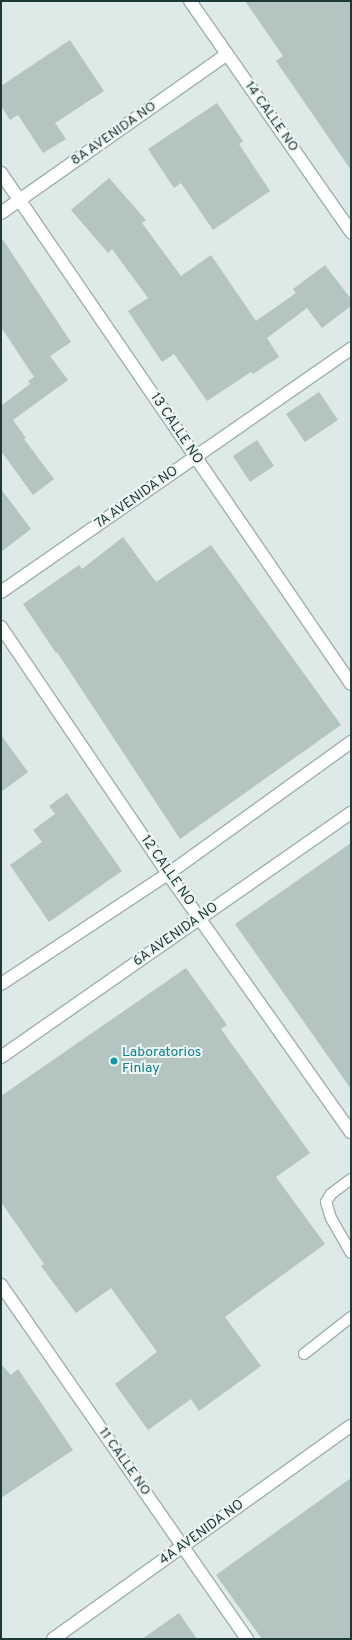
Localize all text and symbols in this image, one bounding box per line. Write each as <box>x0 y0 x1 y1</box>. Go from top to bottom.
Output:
street label: 14 CALLE NO <box>241 78 301 156</box>
street label: 8A AVENIDA NO <box>67 98 161 170</box>
street label: 13 CALLE NO <box>146 390 206 468</box>
street label: 7A AVENIDA NO <box>91 463 183 533</box>
street label: 12 CALLE NO <box>136 832 198 910</box>
street label: 6A AVENIDA NO <box>129 899 223 971</box>
place label: Laboratorios Finlay <box>122 1045 201 1078</box>
marker: Laboratorios Finlay <box>109 1056 119 1066</box>
street label: 11 CALLE NO <box>94 1425 154 1499</box>
street label: 4A AVENIDA NO <box>156 1496 248 1570</box>

